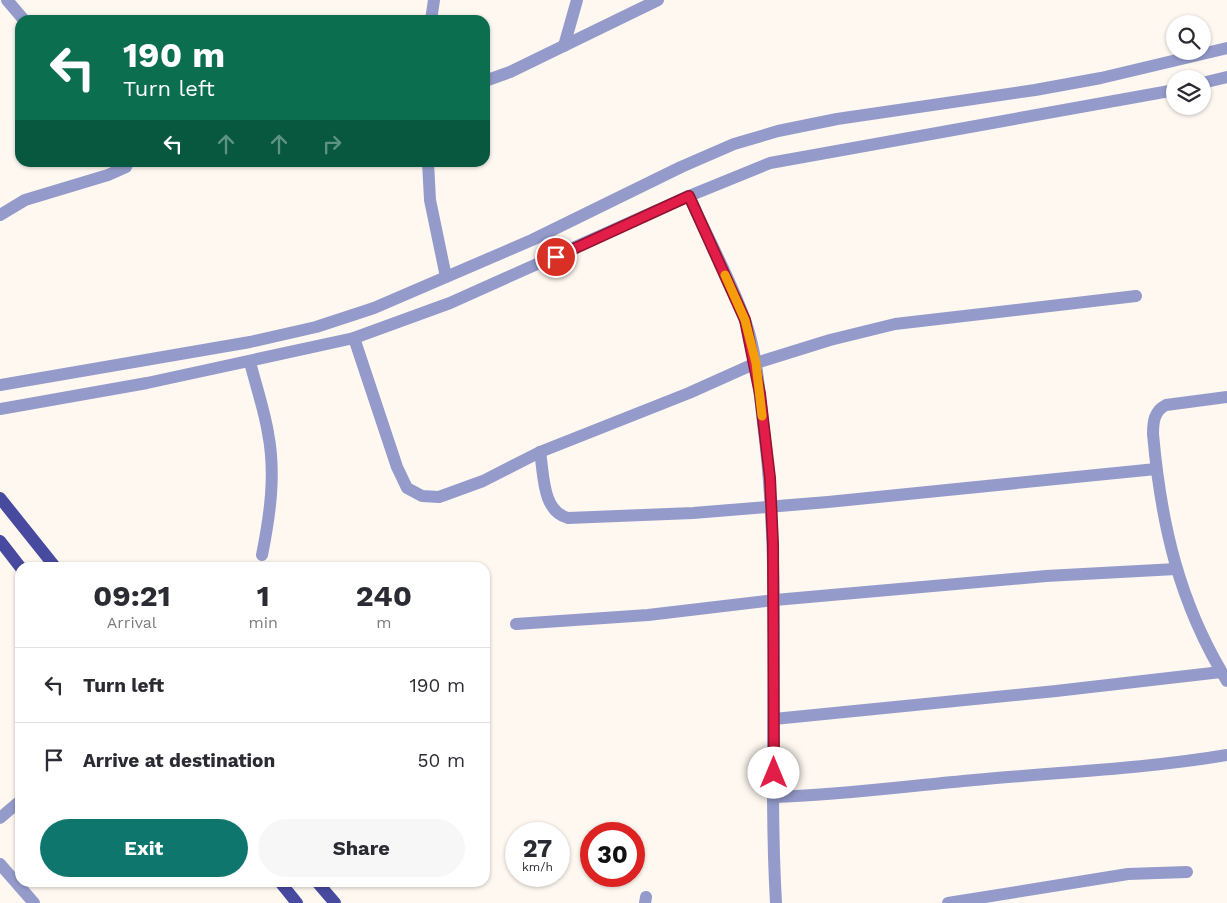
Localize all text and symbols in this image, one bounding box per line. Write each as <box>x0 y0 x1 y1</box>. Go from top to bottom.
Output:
map controls <box>1166 15 1211 115</box>
button: search <box>1166 15 1211 60</box>
text: 190 m <box>123 34 225 76</box>
icon: left <box>40 35 105 100</box>
button: layers <box>1166 70 1211 115</box>
text: Turn left <box>123 76 215 101</box>
icon: left <box>159 130 187 158</box>
icon: ahead <box>212 130 240 158</box>
icon: ahead <box>265 130 293 158</box>
icon: right <box>318 130 346 158</box>
pin <box>535 236 577 278</box>
icon: arrive <box>542 243 570 271</box>
text: 09:21 <box>93 578 171 613</box>
text: 1 <box>257 578 270 613</box>
text: 240 <box>356 578 412 613</box>
text: Arrival <box>107 613 157 632</box>
text: min <box>248 613 278 632</box>
text: m <box>376 613 392 632</box>
icon: left <box>40 671 68 699</box>
text: Turn left <box>83 674 164 697</box>
text: 190 m <box>409 674 465 697</box>
icon: arrive <box>40 746 68 774</box>
position arrow <box>747 746 799 798</box>
text: Arrive at destination <box>83 749 275 772</box>
text: 50 m <box>418 749 465 772</box>
button: Exit <box>40 819 248 877</box>
button: Share <box>258 819 465 877</box>
speed limit sign: 30 <box>580 822 645 887</box>
text: 27 <box>523 834 552 863</box>
text: km/h <box>522 860 553 874</box>

